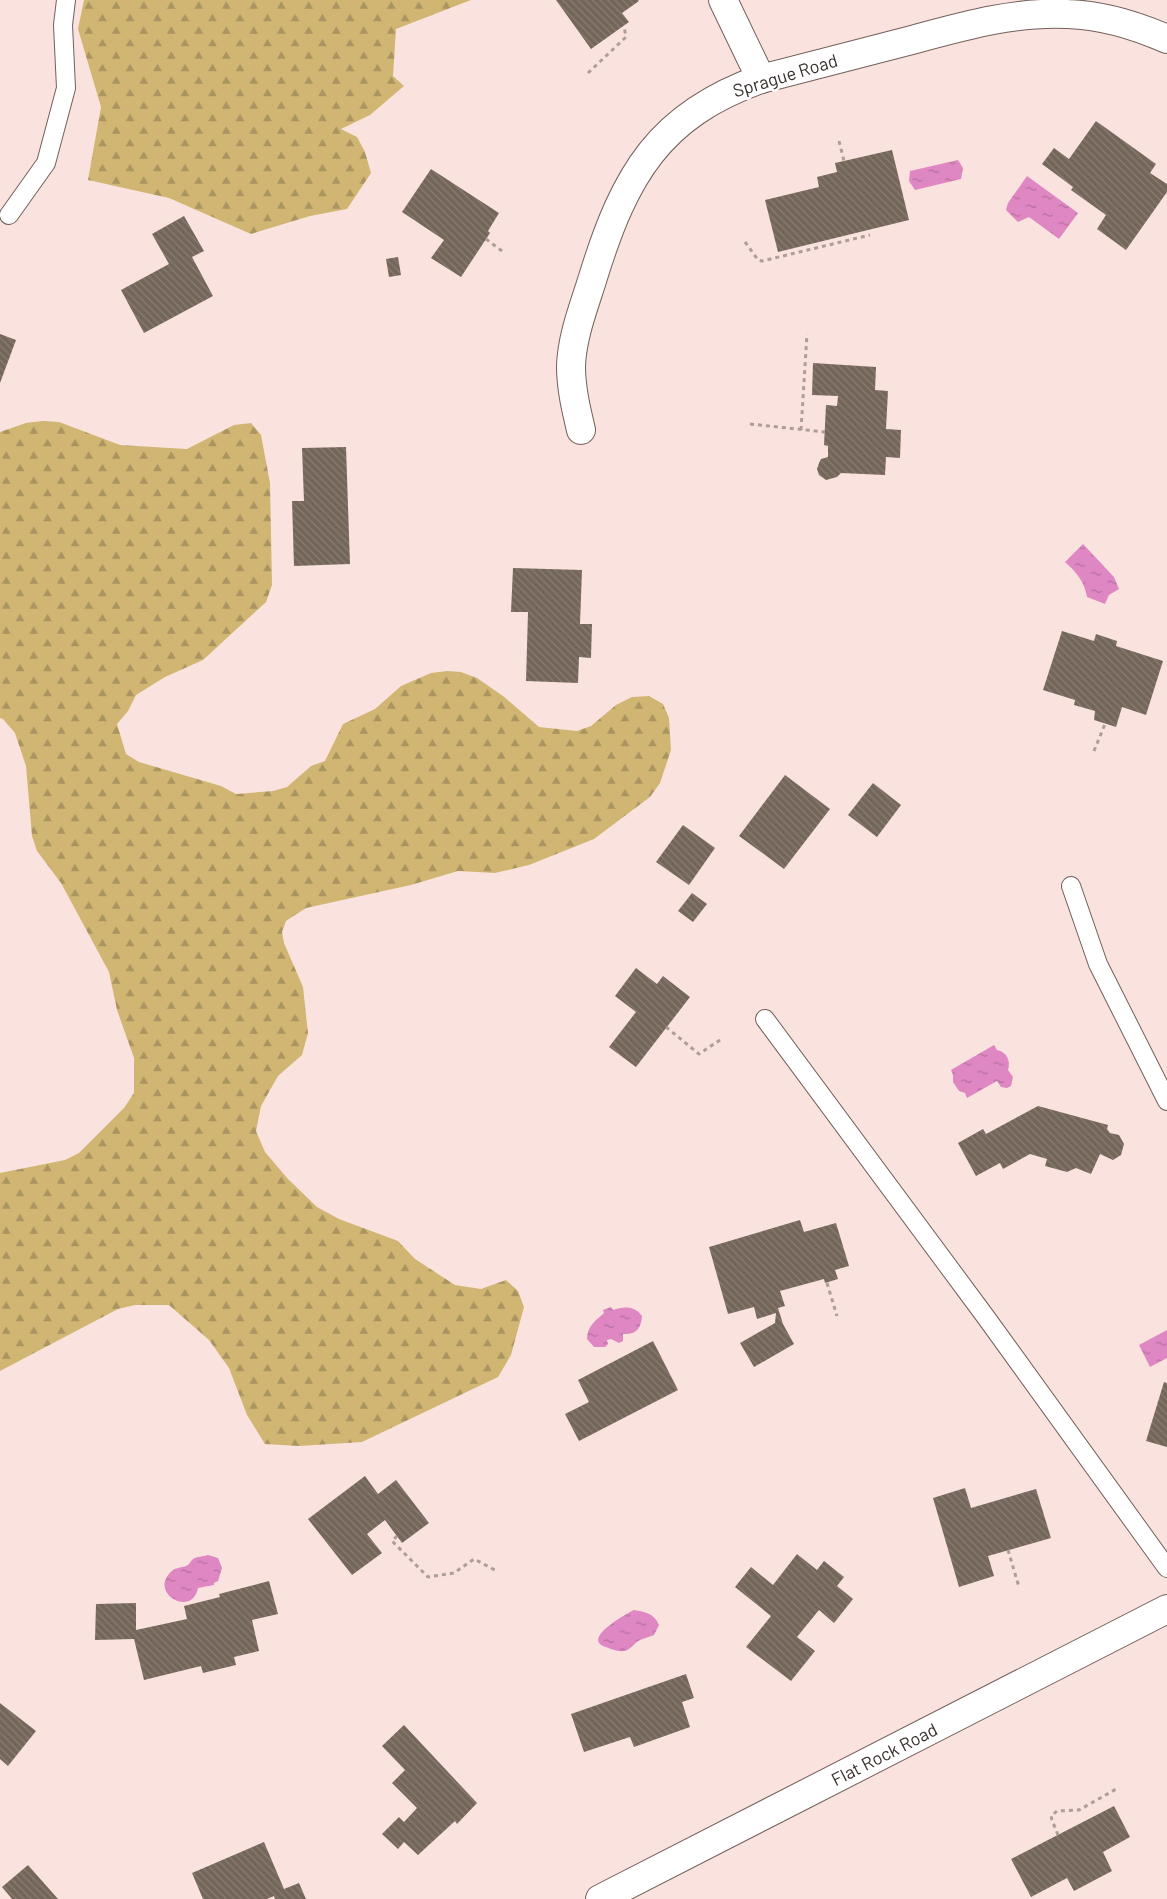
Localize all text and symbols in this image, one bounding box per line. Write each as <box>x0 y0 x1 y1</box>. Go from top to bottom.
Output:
street label: Sprague Road <box>730 49 840 101</box>
street label: Flat Rock Road <box>827 1718 941 1790</box>

